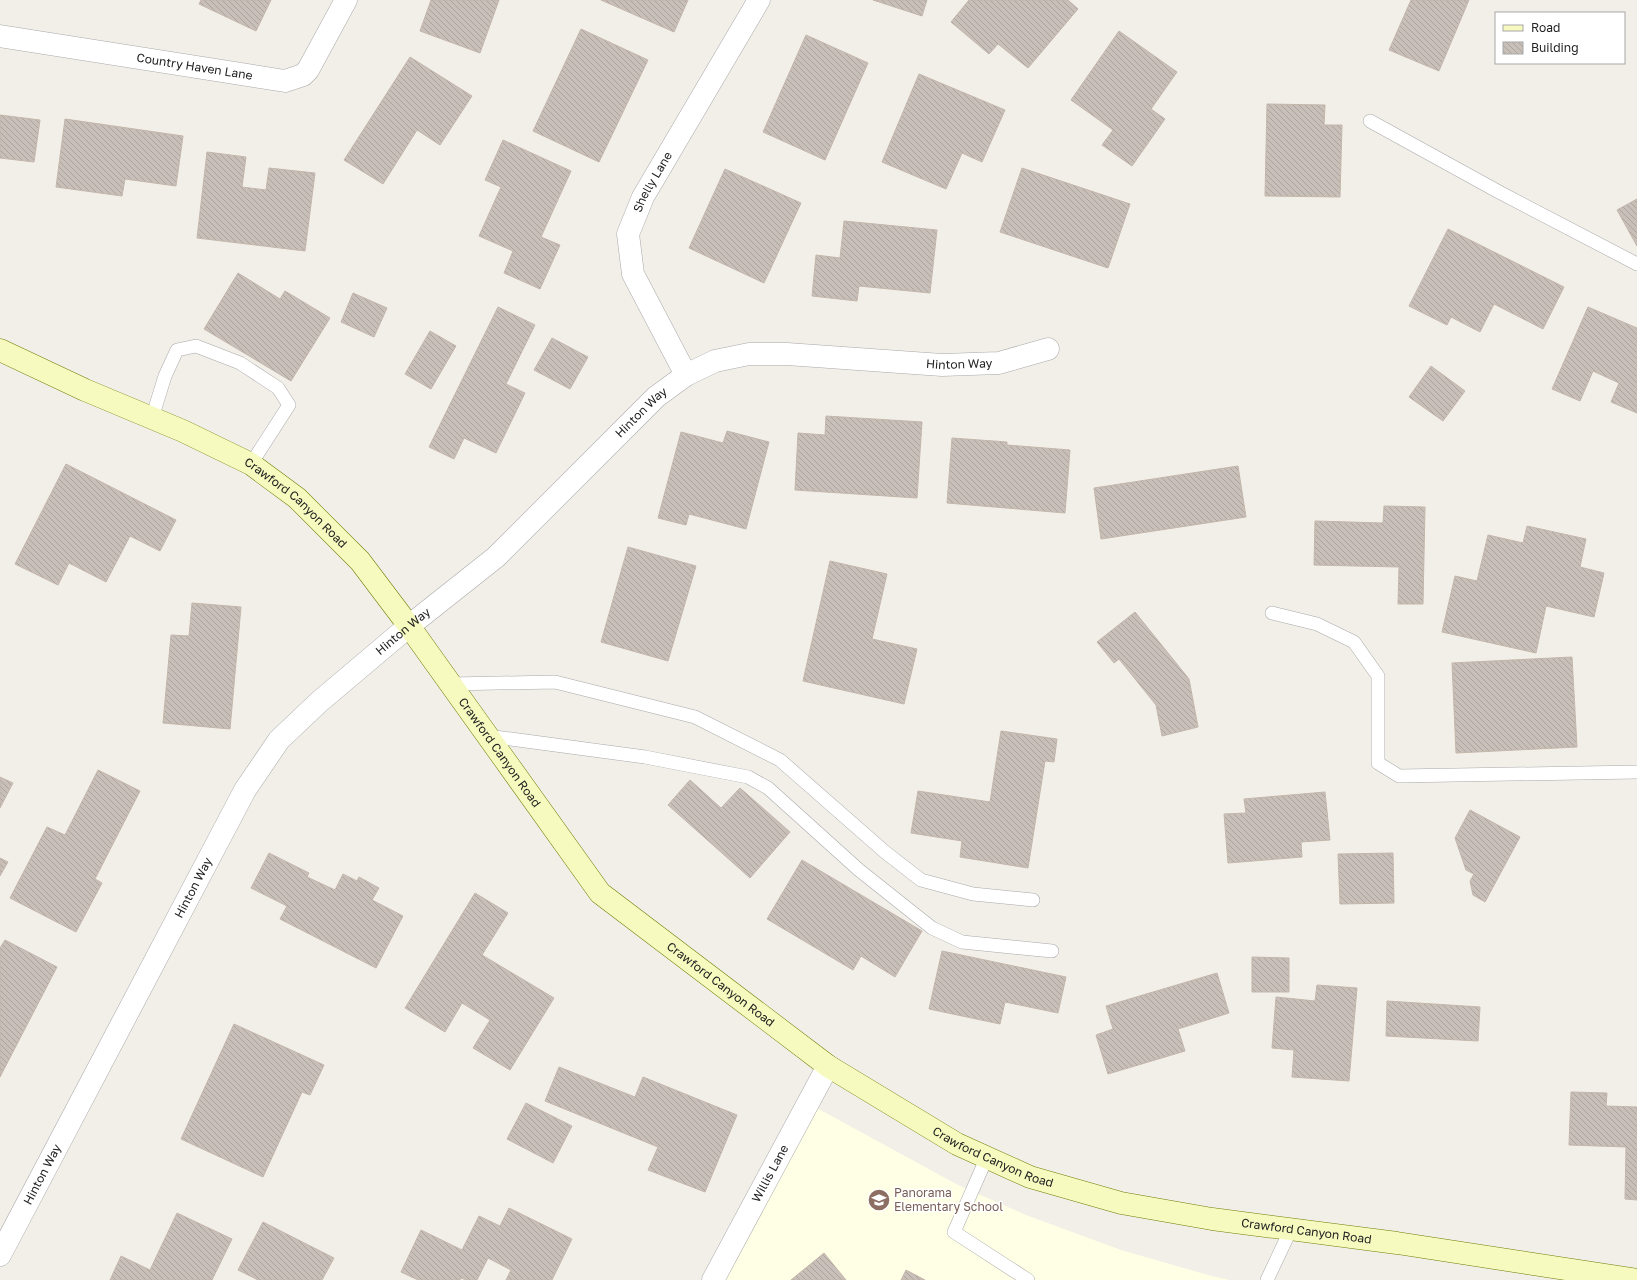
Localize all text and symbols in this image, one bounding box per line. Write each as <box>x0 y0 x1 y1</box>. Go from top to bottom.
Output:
legend <box>1495 12 1625 64</box>
text: Road <box>1531 20 1560 35</box>
text: Building <box>1531 40 1579 55</box>
street label: Country Haven Lane <box>136 50 254 83</box>
street label: Shelly Lane <box>630 149 675 214</box>
street label: Hinton Way <box>926 355 993 372</box>
street label: Hinton Way <box>612 383 670 441</box>
street label: Crawford Canyon Road <box>242 454 351 551</box>
street label: Hinton Way <box>372 604 433 658</box>
street label: Crawford Canyon Road <box>456 694 544 810</box>
street label: Hinton Way <box>171 855 215 920</box>
street label: Crawford Canyon Road <box>664 938 778 1030</box>
street label: Crawford Canyon Road <box>930 1123 1055 1190</box>
street label: Hinton Way <box>20 1141 64 1207</box>
street label: Willis Lane <box>748 1142 791 1205</box>
place label: Panorama Elementary School <box>894 1185 1003 1214</box>
school or university icon: Panorama Elementary School <box>866 1187 892 1213</box>
street label: Crawford Canyon Road <box>1240 1215 1373 1247</box>

